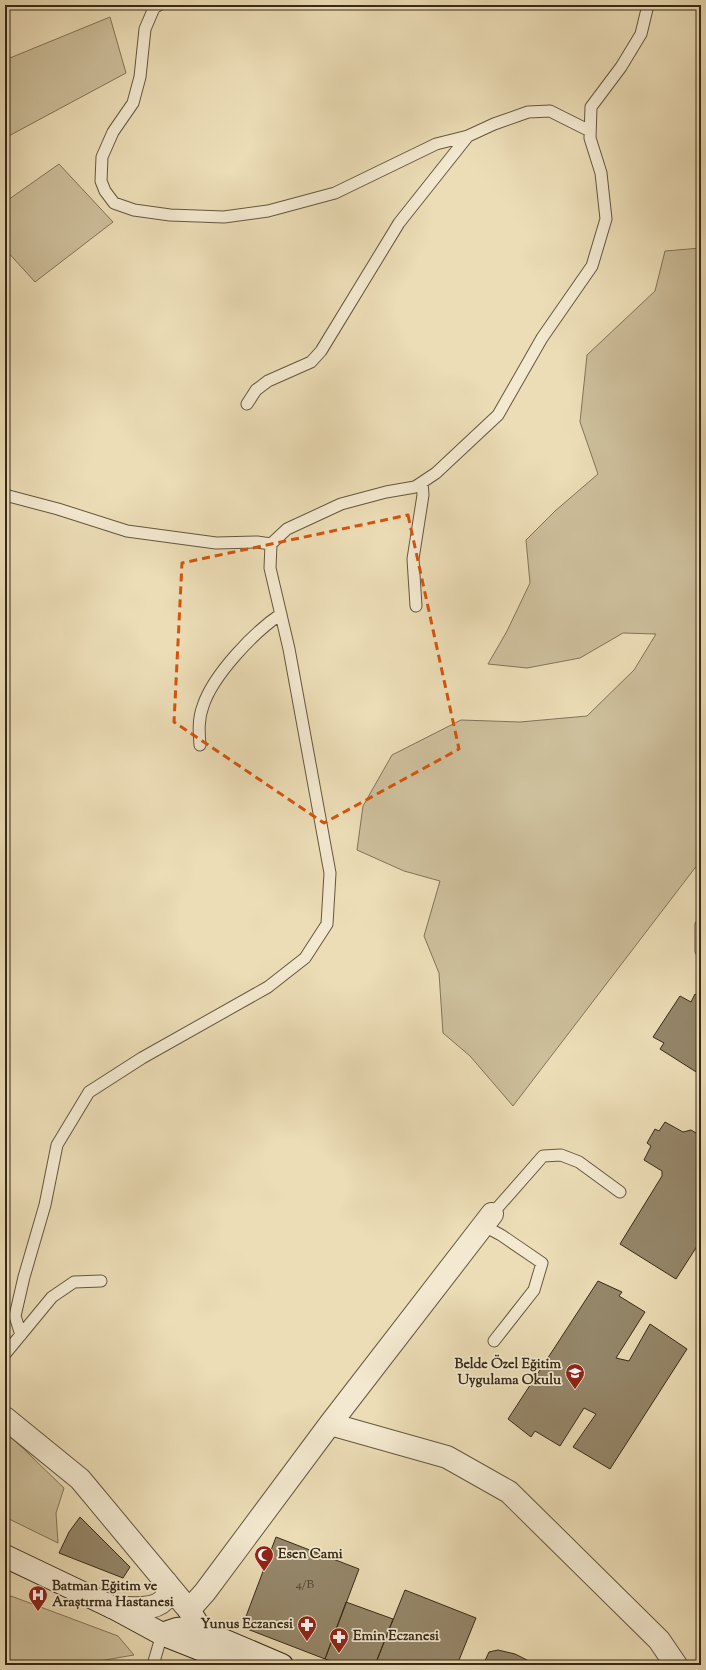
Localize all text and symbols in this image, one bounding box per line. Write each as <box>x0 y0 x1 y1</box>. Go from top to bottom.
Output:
place label: Belde Özel Eğitim Uygulama Okulu <box>455 1354 562 1391</box>
school or university icon: Belde Özel Eğitim Uygulama Okulu <box>564 1362 586 1390</box>
mosque icon: Esen Cami <box>253 1544 275 1572</box>
place label: Esen Cami <box>278 1545 343 1565</box>
house number: 4/B <box>296 1576 315 1594</box>
place label: Batman Eğitim ve Araştırma Hastanesi <box>52 1577 174 1613</box>
hospital icon: Batman Eğitim ve Araştırma Hastanesi <box>27 1584 49 1612</box>
pharmacy icon: Yunus Eczanesi <box>296 1614 318 1642</box>
place label: Yunus Eczanesi <box>201 1615 293 1635</box>
pharmacy icon: Emin Eczanesi <box>328 1626 350 1654</box>
place label: Emin Eczanesi <box>353 1627 439 1647</box>

